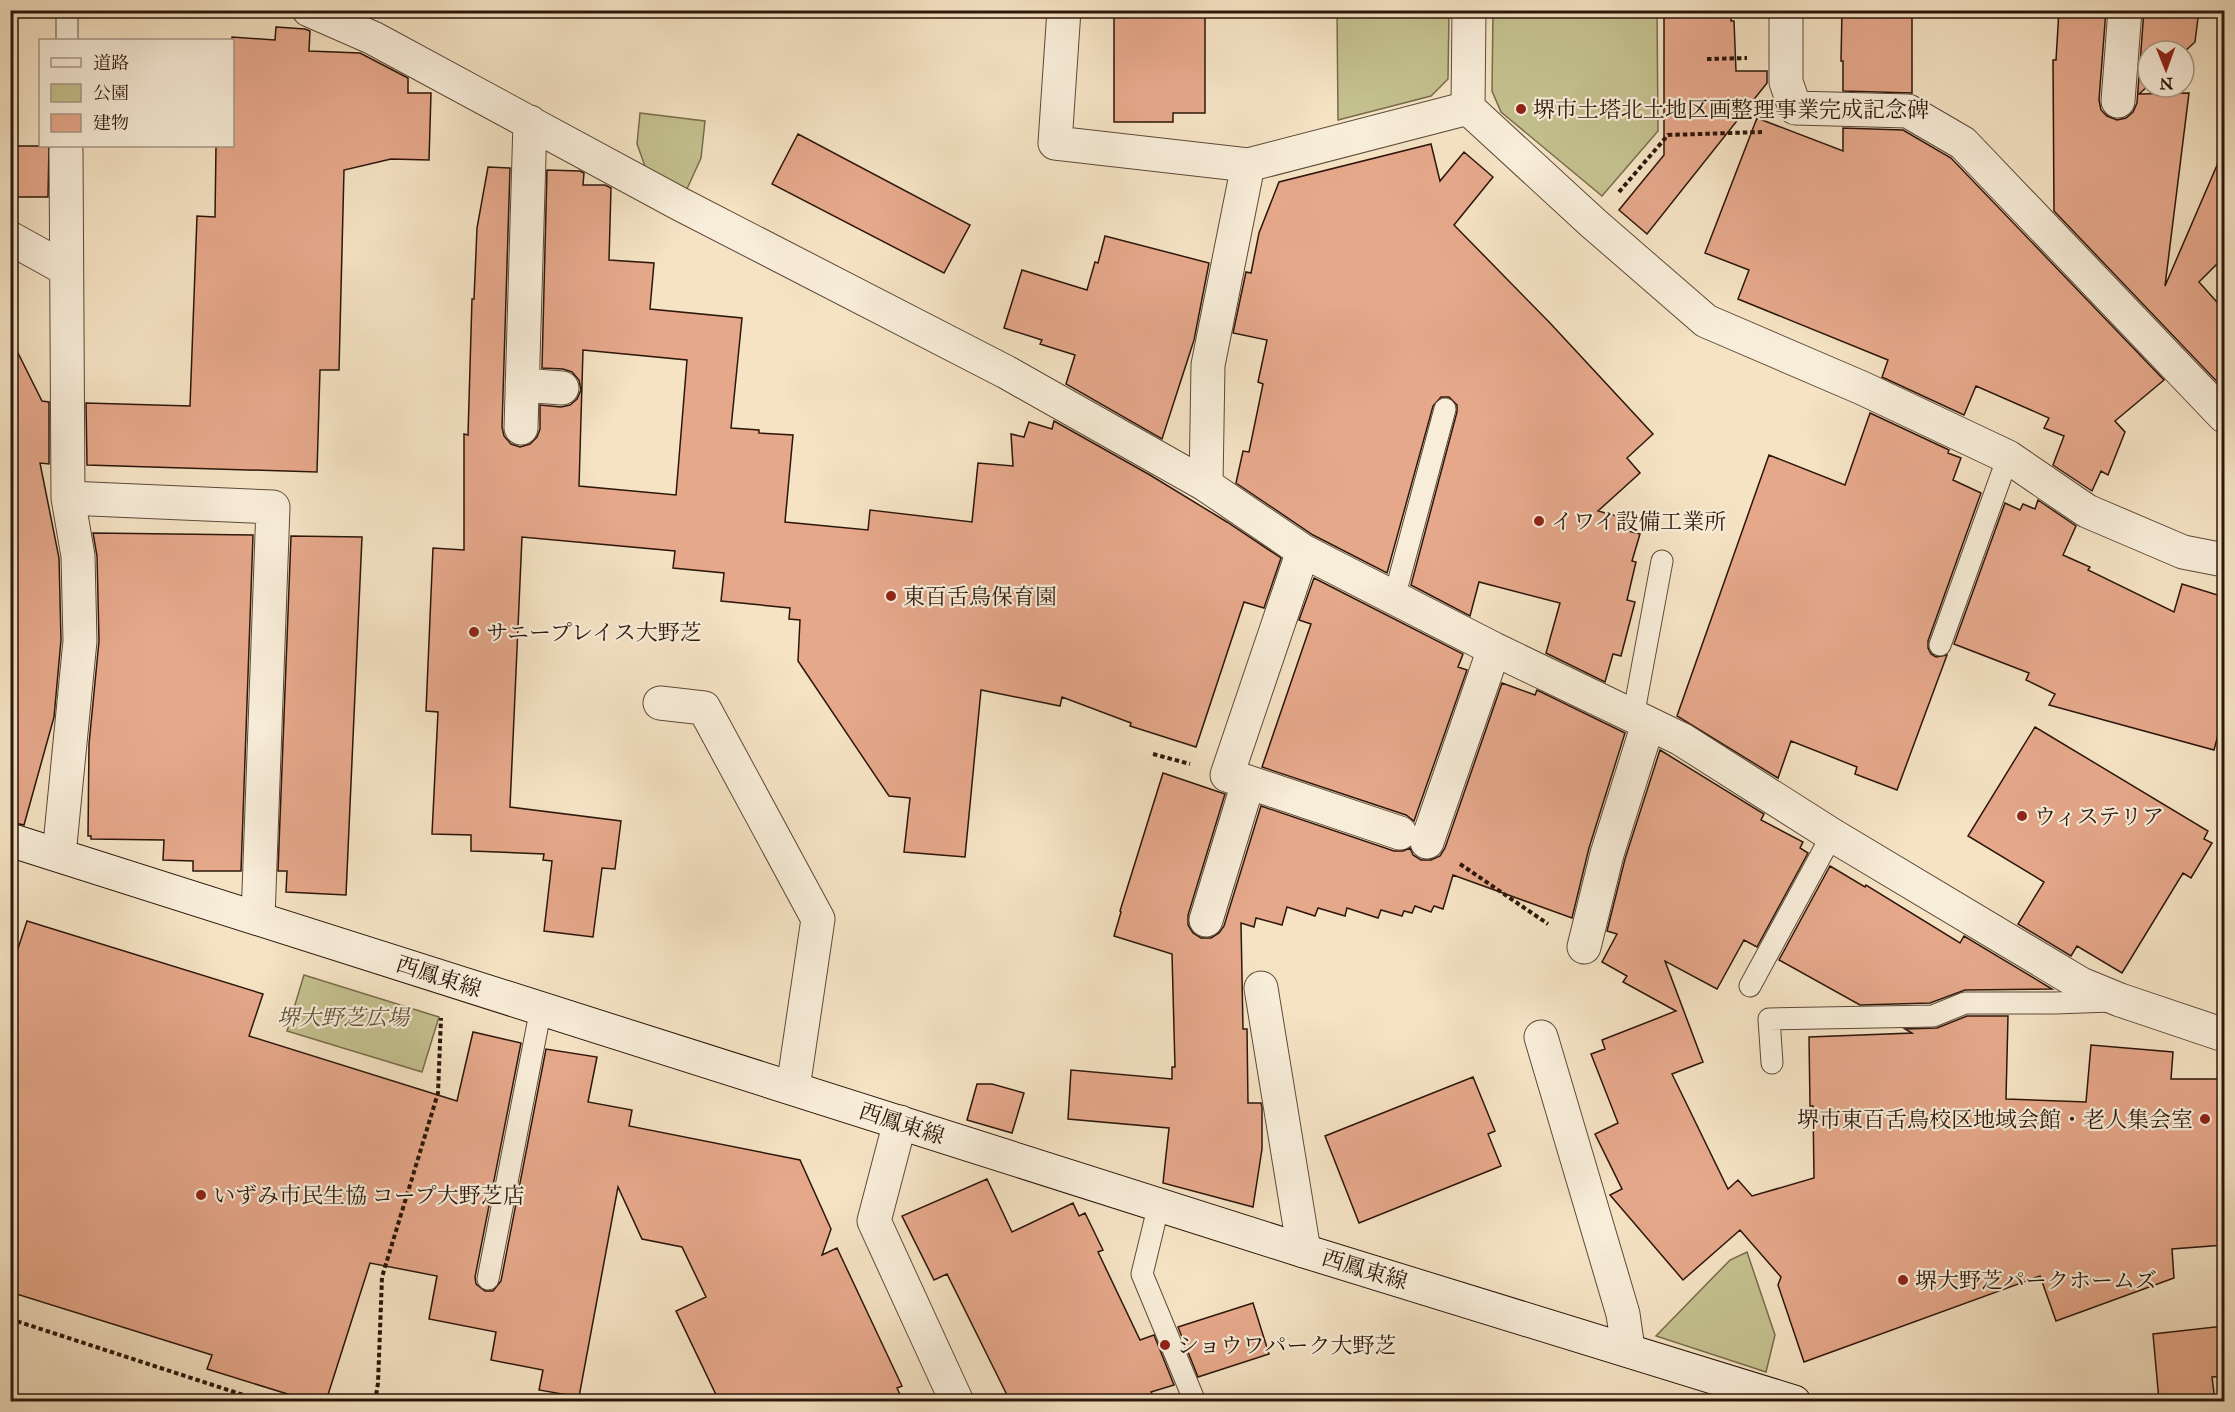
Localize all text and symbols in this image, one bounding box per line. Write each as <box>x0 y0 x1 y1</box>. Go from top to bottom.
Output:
legend <box>39 39 234 147</box>
north arrow <box>2136 39 2196 99</box>
text: 道路 <box>93 52 129 74</box>
text: N <box>2159 74 2173 93</box>
text: 公園 <box>93 82 129 104</box>
place label: 堺市土塔北土地区画整理事業完成記念碑 <box>1533 96 1929 123</box>
marker: 堺市土塔北土地区画整理事業完成記念碑 <box>1514 102 1528 116</box>
text: 建物 <box>93 112 129 134</box>
place label: イワイ設備工業所 <box>1551 508 1726 535</box>
marker: イワイ設備工業所 <box>1532 514 1546 528</box>
place label: 東百舌鳥保育園 <box>903 583 1057 610</box>
marker: 東百舌鳥保育園 <box>884 589 898 603</box>
place label: サニープレイス大野芝 <box>486 619 702 646</box>
marker: サニープレイス大野芝 <box>467 625 481 639</box>
place label: ウィステリア <box>2034 803 2164 830</box>
marker: ウィステリア <box>2015 809 2029 823</box>
street label: 西鳳東線 <box>393 950 485 1003</box>
park label: 堺大野芝広場 <box>277 1004 411 1031</box>
street label: 西鳳東線 <box>856 1097 948 1150</box>
place label: 堺市東百舌鳥校区地域会館・老人集会室 <box>1797 1106 2193 1133</box>
marker: 堺市東百舌鳥校区地域会館・老人集会室 <box>2198 1112 2212 1126</box>
place label: いずみ市民生協 コープ大野芝店 <box>213 1182 525 1209</box>
marker: いずみ市民生協 コープ大野芝店 <box>194 1188 208 1202</box>
street label: 西鳳東線 <box>1319 1244 1411 1295</box>
place label: 堺大野芝パークホームズ <box>1915 1267 2157 1294</box>
marker: 堺大野芝パークホームズ <box>1896 1273 1910 1287</box>
place label: ショウワパーク大野芝 <box>1177 1332 1397 1359</box>
marker: ショウワパーク大野芝 <box>1158 1338 1172 1352</box>

